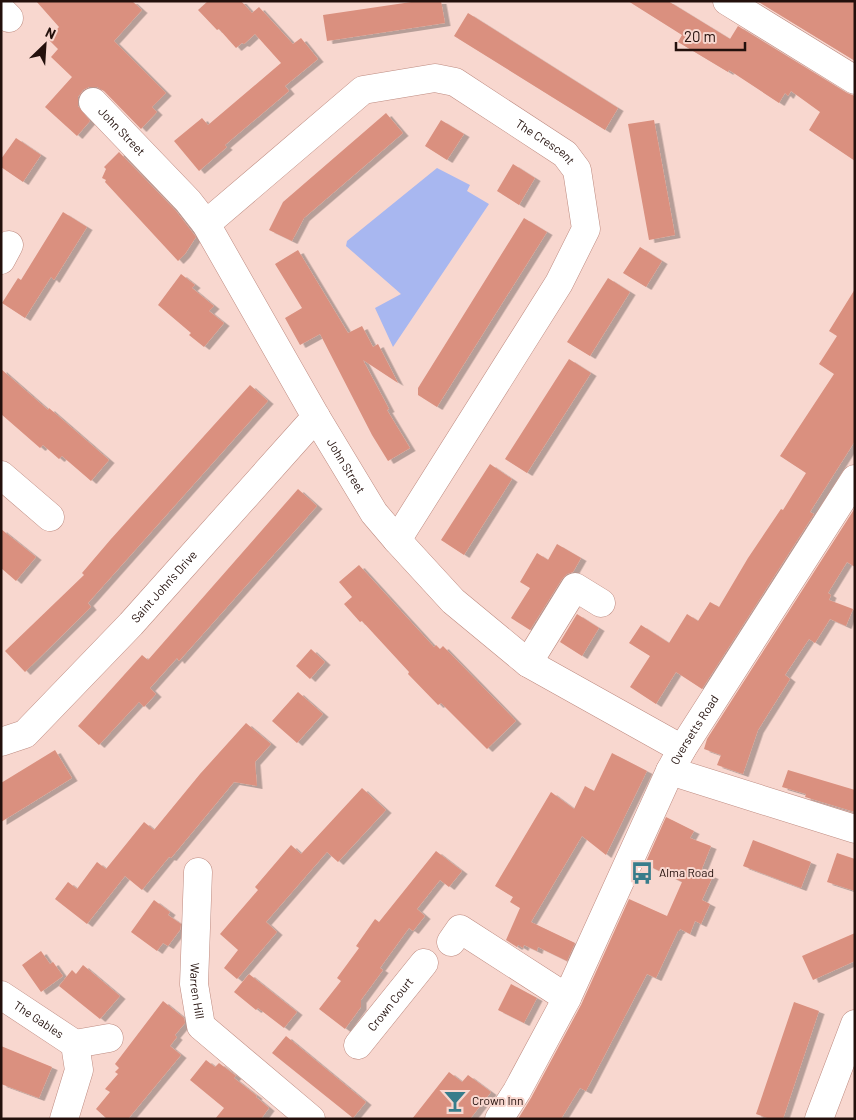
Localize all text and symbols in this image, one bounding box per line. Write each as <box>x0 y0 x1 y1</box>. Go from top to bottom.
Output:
north arrow <box>20 20 70 70</box>
scale bar <box>676 20 745 52</box>
text: N <box>43 23 59 42</box>
text: 20 m <box>684 27 716 45</box>
street label: John Street <box>96 104 148 158</box>
street label: The Crescent <box>513 116 578 167</box>
street label: John Street <box>325 436 368 496</box>
street label: Saint John's Drive <box>128 547 199 625</box>
street label: Oversetts Road <box>667 692 721 767</box>
bus stop icon: Alma Road <box>629 860 655 886</box>
place label: Alma Road <box>659 865 714 879</box>
street label: Warren Hill <box>188 962 208 1020</box>
street label: Crown Court <box>364 974 416 1033</box>
street label: The Gables <box>12 997 67 1041</box>
bar icon: Crown Inn <box>442 1088 468 1114</box>
place label: Crown Inn <box>472 1093 523 1107</box>

